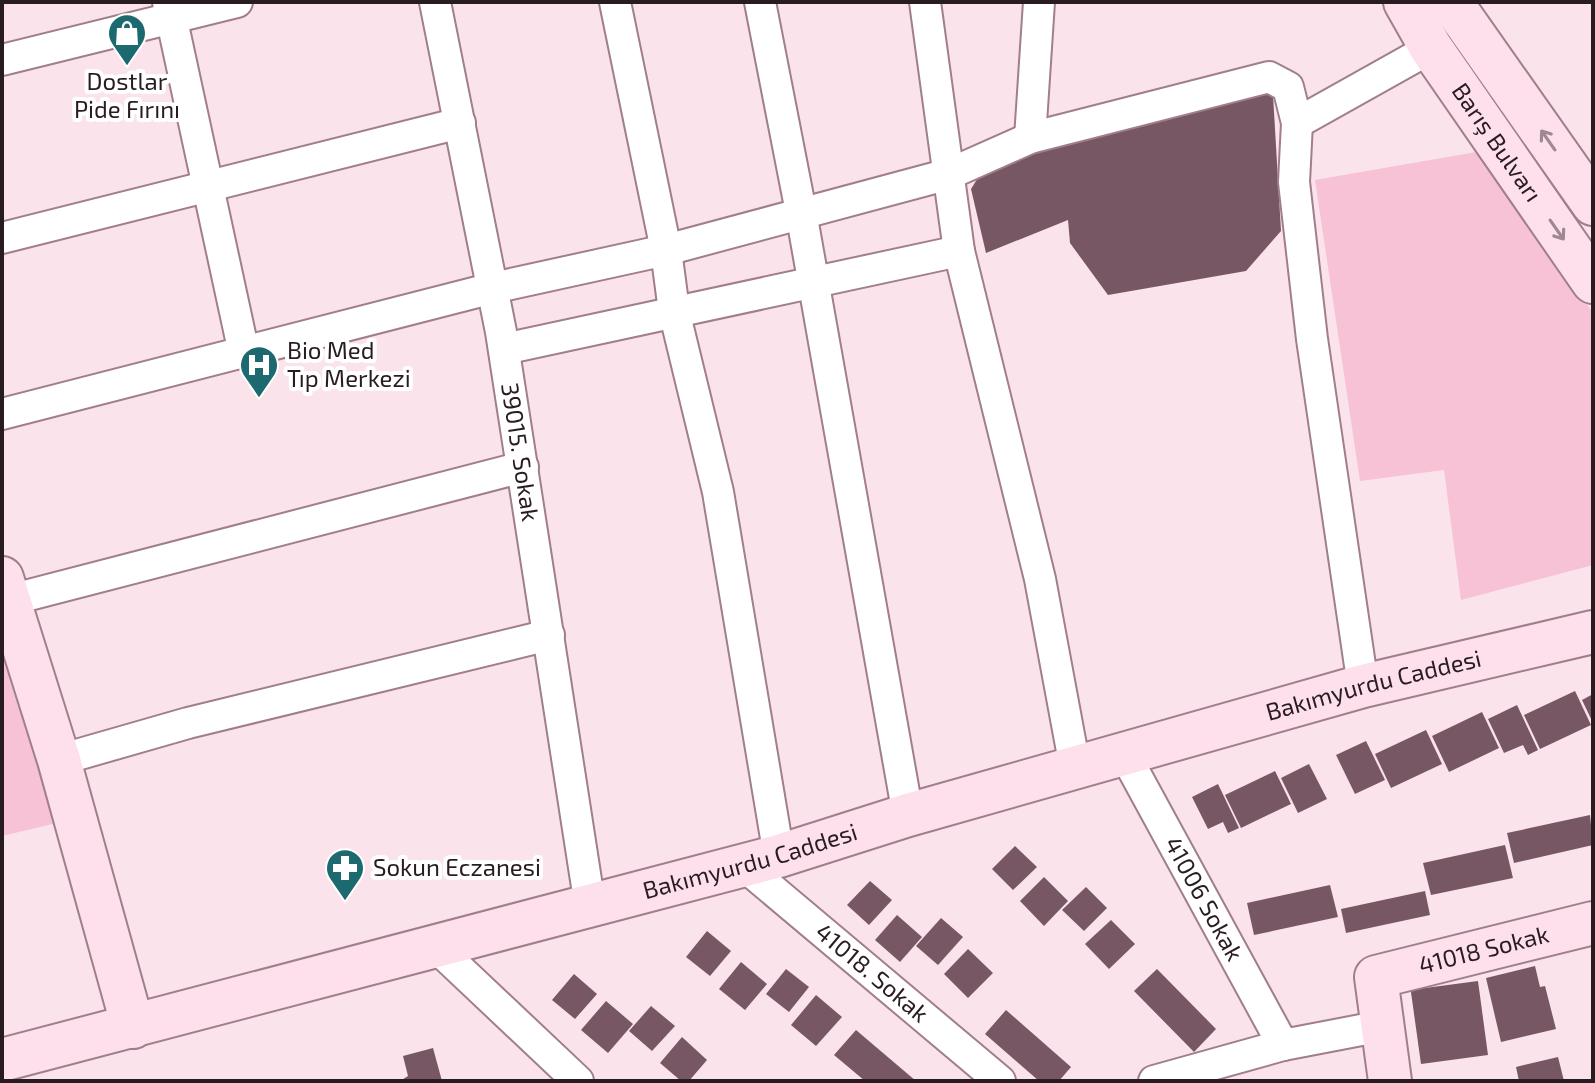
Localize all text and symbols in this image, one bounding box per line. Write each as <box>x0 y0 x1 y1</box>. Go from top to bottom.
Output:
shop icon: Dostlar Pide Fırını <box>106 12 148 67</box>
place label: Dostlar Pide Fırını <box>74 66 180 123</box>
street label: Barış Bulvarı <box>1447 77 1549 207</box>
one-way arrow <box>1540 130 1556 152</box>
one-way arrow <box>1549 218 1565 240</box>
place label: Bio Med Tıp Merkezi <box>287 335 411 392</box>
hospital icon: Bio Med Tıp Merkezi <box>238 344 280 399</box>
street label: 39015. Sokak <box>496 381 546 523</box>
street label: Bakımyurdu Caddesi <box>1262 643 1484 726</box>
street label: Bakımyurdu Caddesi <box>640 816 860 904</box>
street label: 41006 Sokak <box>1159 831 1250 965</box>
pharmacy icon: Sokun Eczanesi <box>324 847 366 902</box>
place label: Sokun Eczanesi <box>373 852 541 881</box>
street label: 41018. Sokak <box>810 916 935 1028</box>
street label: 41018 Sokak <box>1415 919 1551 979</box>

